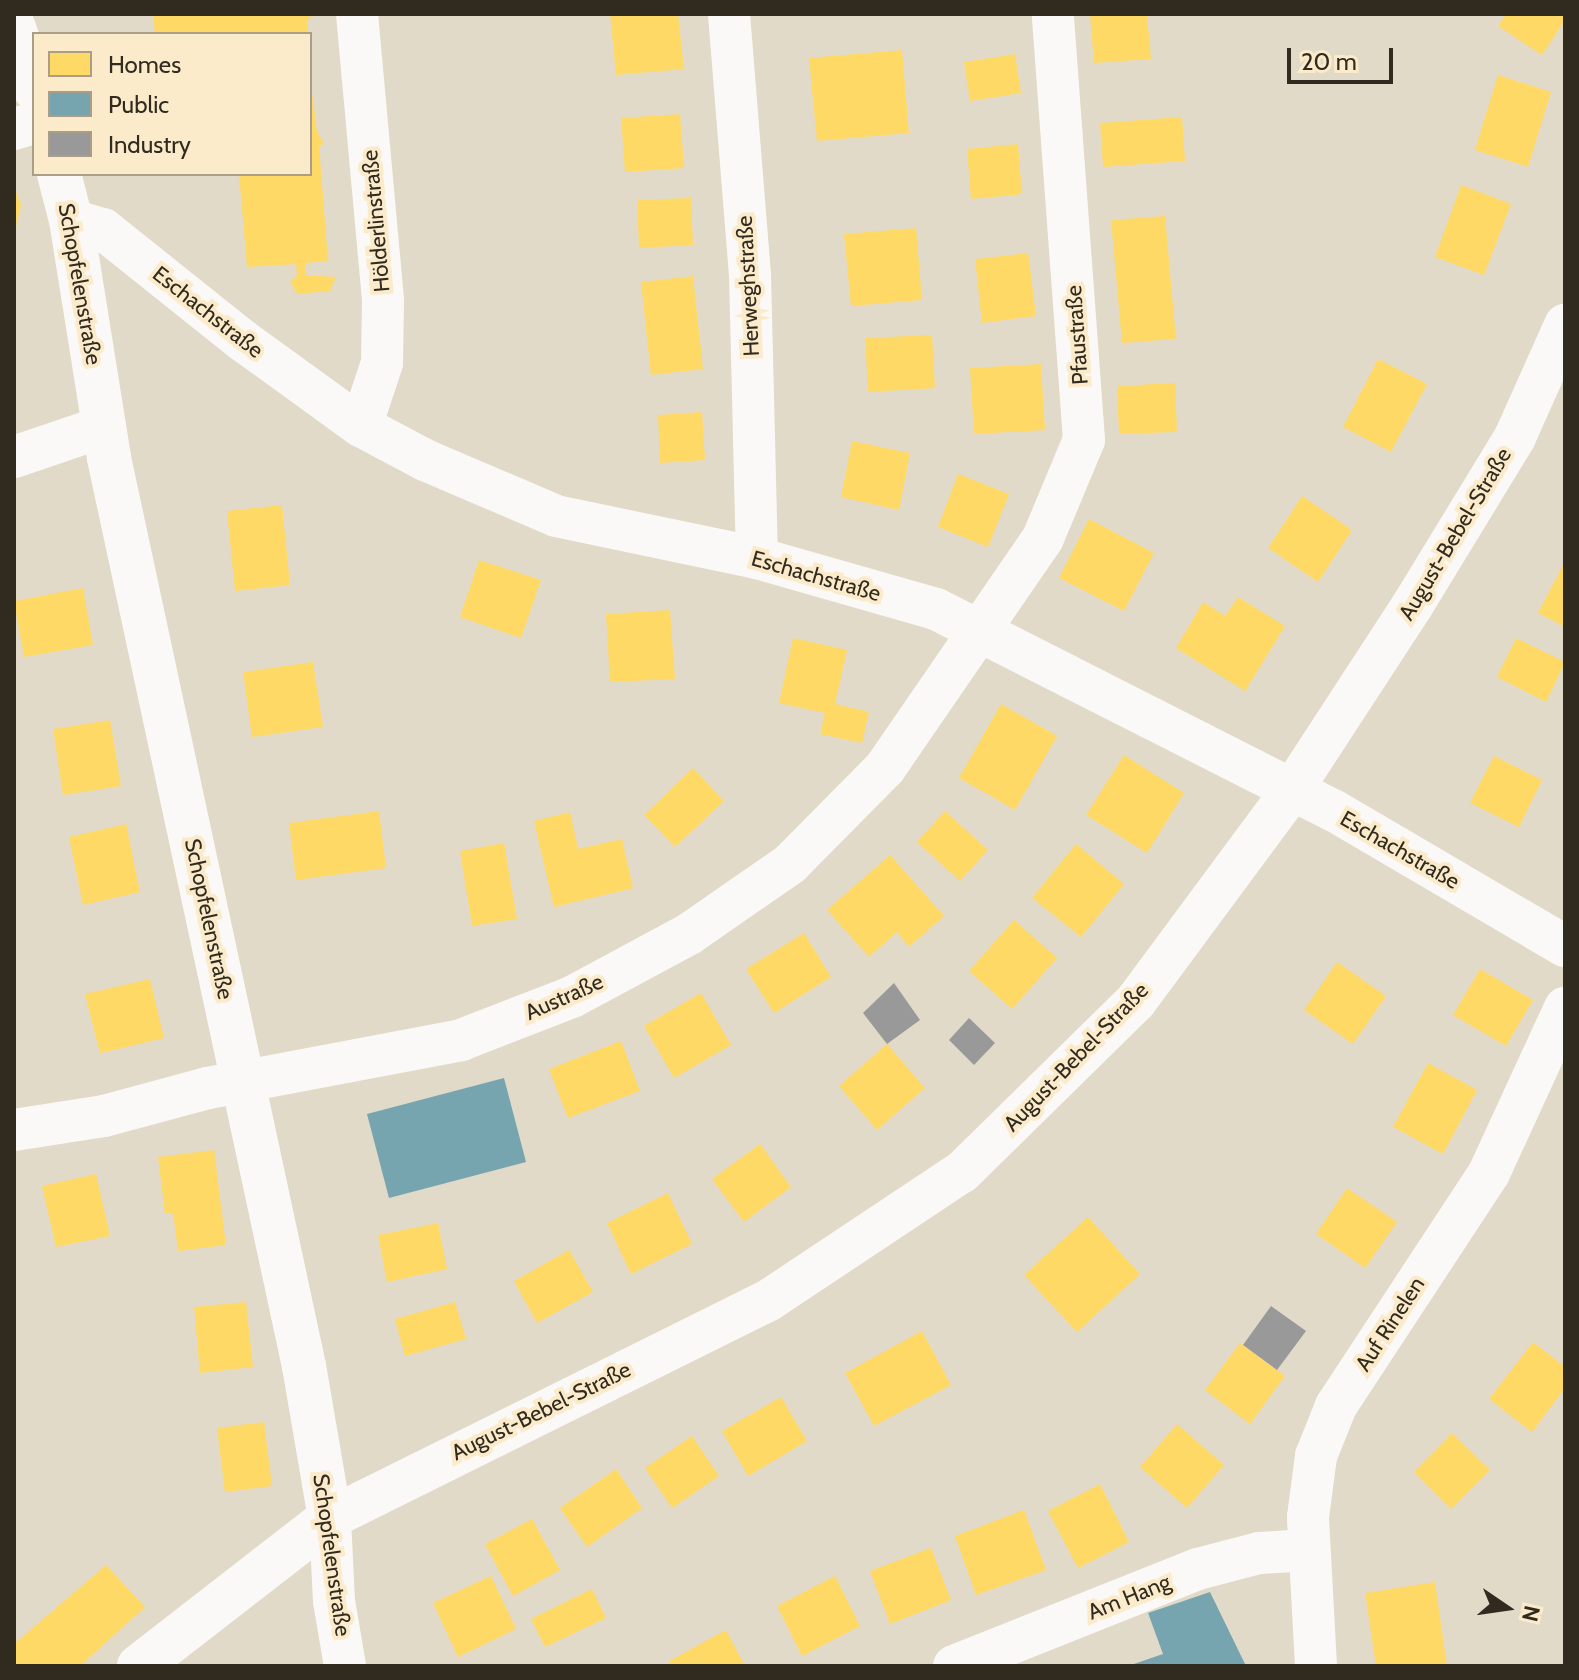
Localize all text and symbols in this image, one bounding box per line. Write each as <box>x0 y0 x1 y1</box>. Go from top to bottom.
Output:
legend <box>32 32 312 176</box>
scale bar <box>1291 32 1397 82</box>
text: 20 m <box>1301 47 1357 76</box>
text: Homes <box>108 50 181 79</box>
text: Public <box>108 90 169 119</box>
text: Industry <box>108 130 191 159</box>
street label: Hölderlinstraße <box>357 149 395 293</box>
street label: Schopfelenstraße <box>53 201 107 367</box>
street label: Herweghstraße <box>731 215 765 357</box>
street label: Eschachstraße <box>147 261 269 363</box>
street label: Pfaustraße <box>1060 284 1094 386</box>
street label: August-Bebel-Straße <box>1393 443 1517 625</box>
street label: Eschachstraße <box>748 545 884 607</box>
street label: Eschachstraße <box>1336 805 1464 895</box>
street label: Schopfelenstraße <box>179 836 239 1002</box>
street label: Austraße <box>521 968 607 1026</box>
street label: August-Bebel-Straße <box>998 977 1154 1137</box>
street label: Auf Rinelen <box>1350 1272 1430 1376</box>
street label: August-Bebel-Straße <box>447 1356 635 1466</box>
street label: Schopfelenstraße <box>308 1472 356 1638</box>
street label: Am Hang <box>1084 1568 1174 1626</box>
north arrow <box>1467 1568 1547 1648</box>
text: N <box>1516 1603 1546 1624</box>

